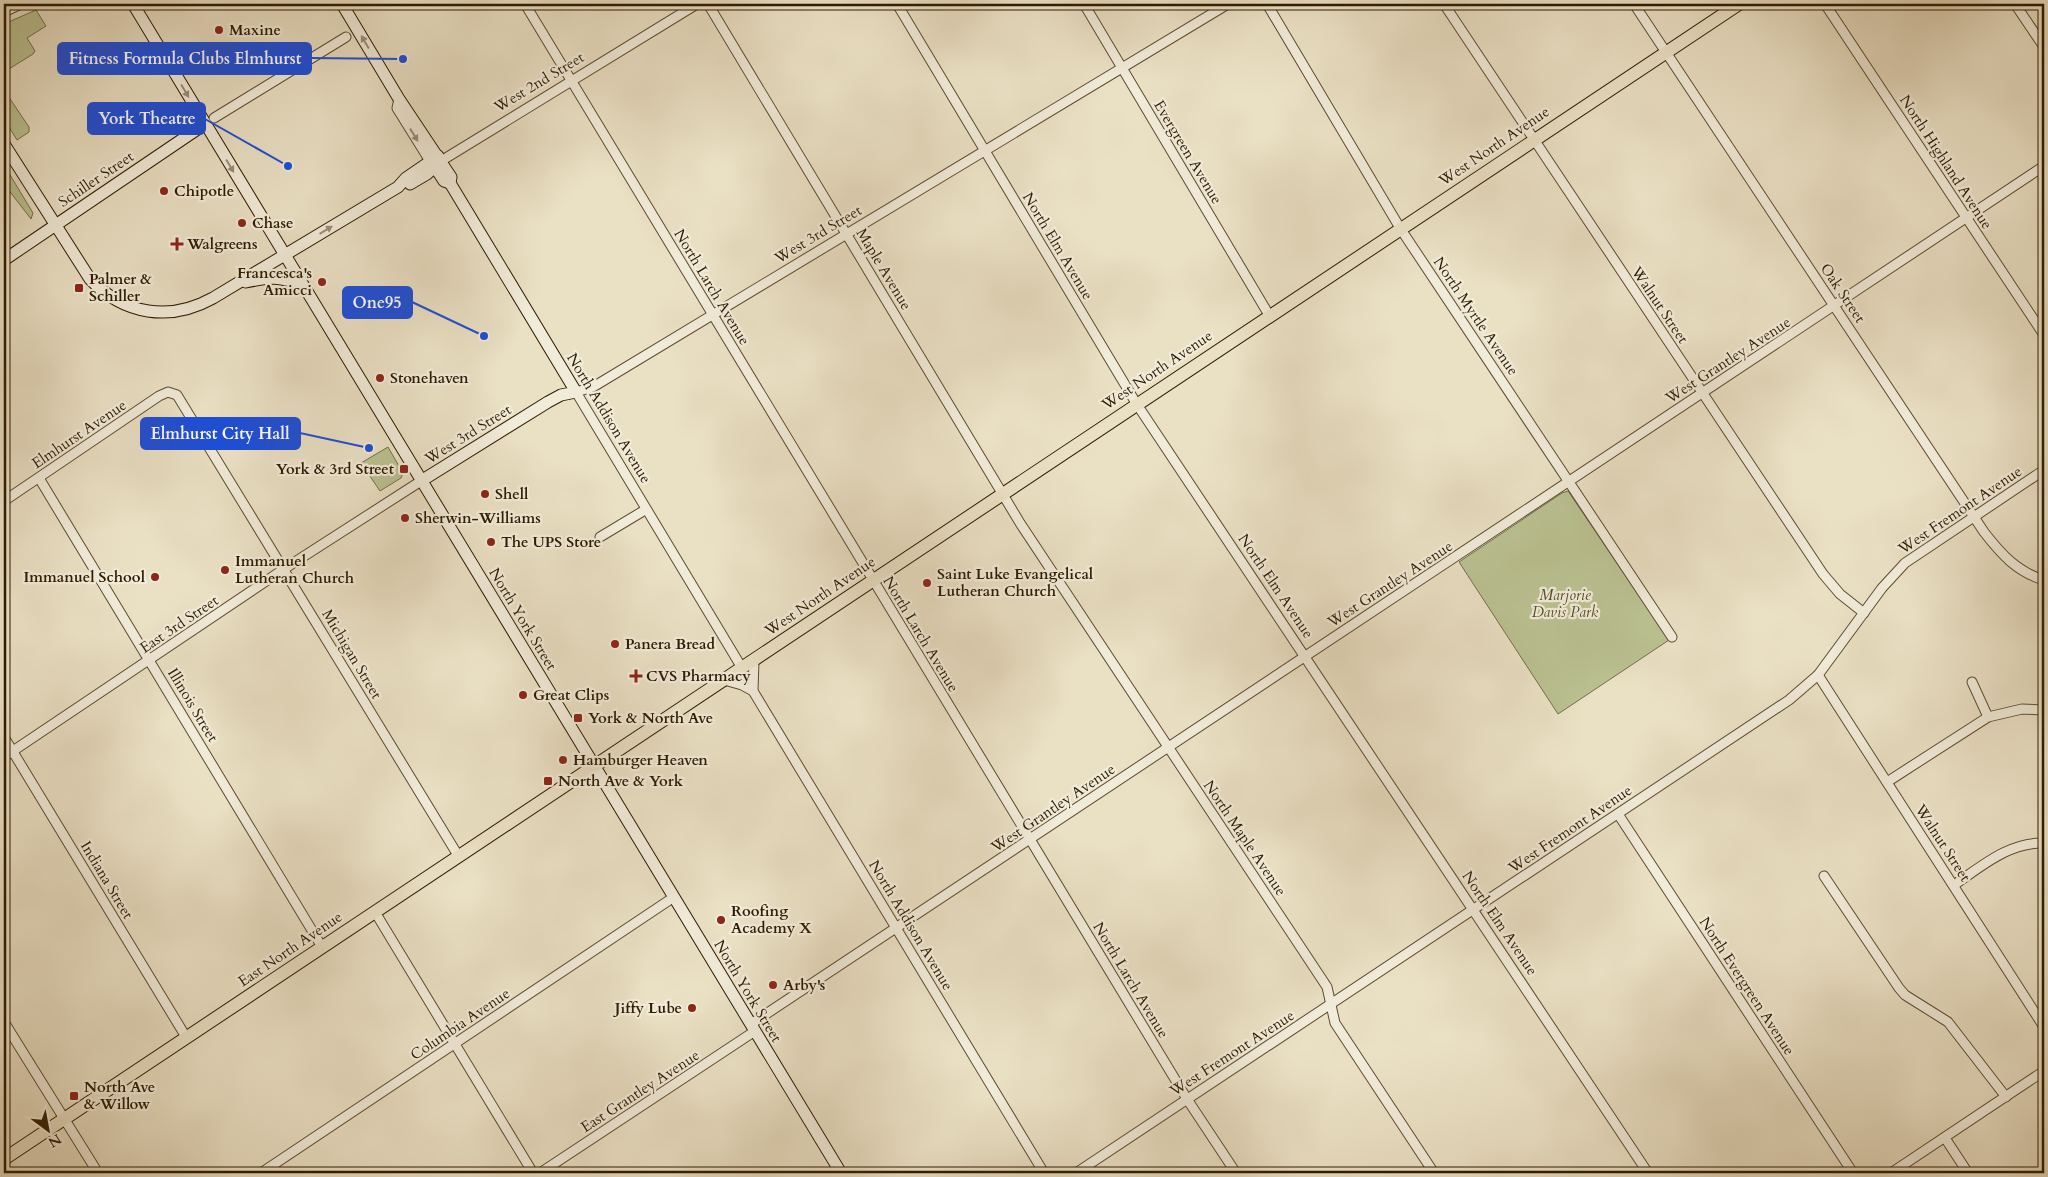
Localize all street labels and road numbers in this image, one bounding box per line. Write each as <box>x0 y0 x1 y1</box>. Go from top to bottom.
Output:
street label: West 2nd Street <box>489 47 588 117</box>
street label: North Highland Avenue <box>1895 91 1997 233</box>
street label: Evergreen Avenue <box>1149 96 1227 208</box>
street label: West North Avenue <box>1434 101 1553 191</box>
street label: Schiller Street <box>54 146 138 212</box>
street label: North Elm Avenue <box>1018 189 1098 304</box>
street label: West 3rd Street <box>770 200 866 268</box>
street label: Maple Avenue <box>852 224 916 314</box>
street label: North Larch Avenue <box>669 225 755 349</box>
street label: North Myrtle Avenue <box>1429 253 1523 379</box>
street label: Oak Street <box>1816 259 1870 327</box>
street label: Walnut Street <box>1626 262 1693 347</box>
street label: West Grantley Avenue <box>1661 312 1795 409</box>
street label: West North Avenue <box>1097 325 1216 415</box>
street label: North Addison Avenue <box>562 349 656 487</box>
street label: Elmhurst Avenue <box>28 395 130 473</box>
street label: West 3rd Street <box>420 399 515 469</box>
street label: West Fremont Avenue <box>1894 461 2026 559</box>
street label: North Elm Avenue <box>1234 530 1318 642</box>
street label: West Grantley Avenue <box>1323 536 1457 633</box>
street label: West North Avenue <box>760 551 879 641</box>
street label: North York Street <box>484 564 562 674</box>
street label: North Larch Avenue <box>878 572 964 696</box>
street label: East 3rd Street <box>136 590 222 658</box>
street label: Michigan Street <box>317 605 387 703</box>
street label: Illinois Street <box>163 664 223 746</box>
street label: West Grantley Avenue <box>986 759 1119 858</box>
street label: North Maple Avenue <box>1199 776 1291 900</box>
street label: West Fremont Avenue <box>1504 780 1636 878</box>
street label: Walnut Street <box>1910 800 1976 886</box>
street label: Indiana Street <box>76 837 138 923</box>
street label: North Addison Avenue <box>864 856 958 994</box>
street label: North Elm Avenue <box>1458 867 1542 979</box>
street label: East North Avenue <box>234 907 346 991</box>
street label: North Evergreen Avenue <box>1695 913 1799 1059</box>
street label: North Larch Avenue <box>1088 918 1174 1042</box>
street label: North York Street <box>709 936 787 1046</box>
street label: Columbia Avenue <box>406 983 514 1065</box>
street label: West Fremont Avenue <box>1165 1005 1298 1101</box>
street label: East Grantley Avenue <box>577 1045 703 1137</box>

